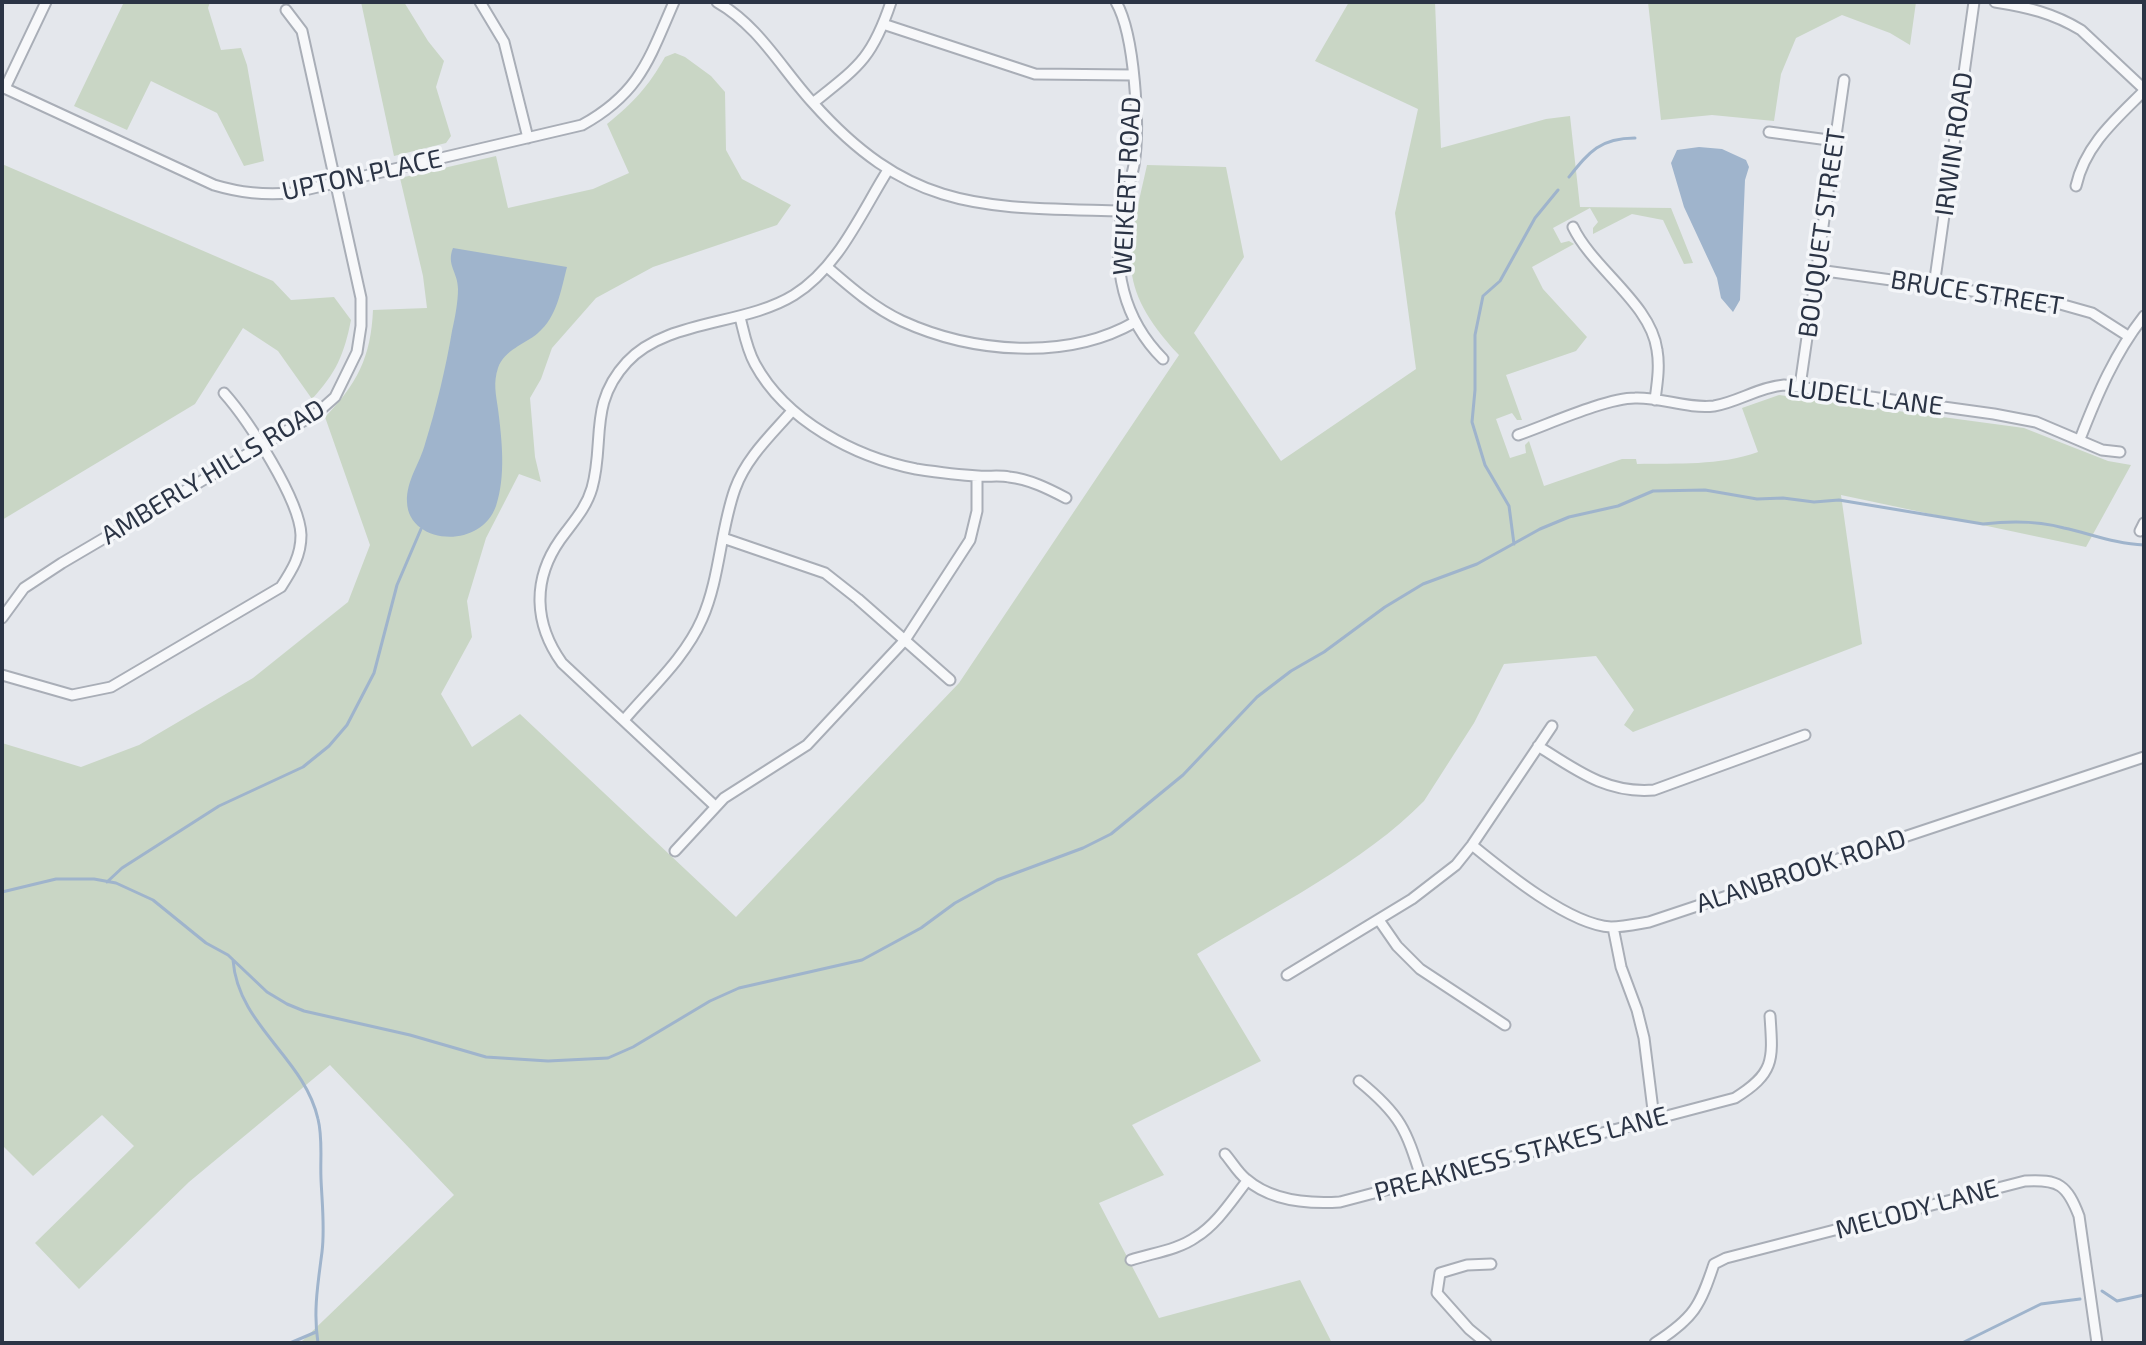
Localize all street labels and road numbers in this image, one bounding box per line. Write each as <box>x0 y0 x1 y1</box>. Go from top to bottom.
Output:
street label: IRWIN ROAD <box>1928 70 1980 218</box>
street label: WEIKERT ROAD <box>1107 96 1147 276</box>
street label: BOUQUET STREET <box>1792 126 1852 340</box>
street label: UPTON PLACE <box>279 143 445 207</box>
street label: BRUCE STREET <box>1888 264 2066 322</box>
street label: LUDELL LANE <box>1785 372 1945 422</box>
street label: AMBERLY HILLS ROAD <box>96 393 330 551</box>
street label: ALANBROOK ROAD <box>1692 822 1910 920</box>
street label: PREAKNESS STAKES LANE <box>1371 1100 1671 1208</box>
street label: MELODY LANE <box>1832 1172 2002 1246</box>

